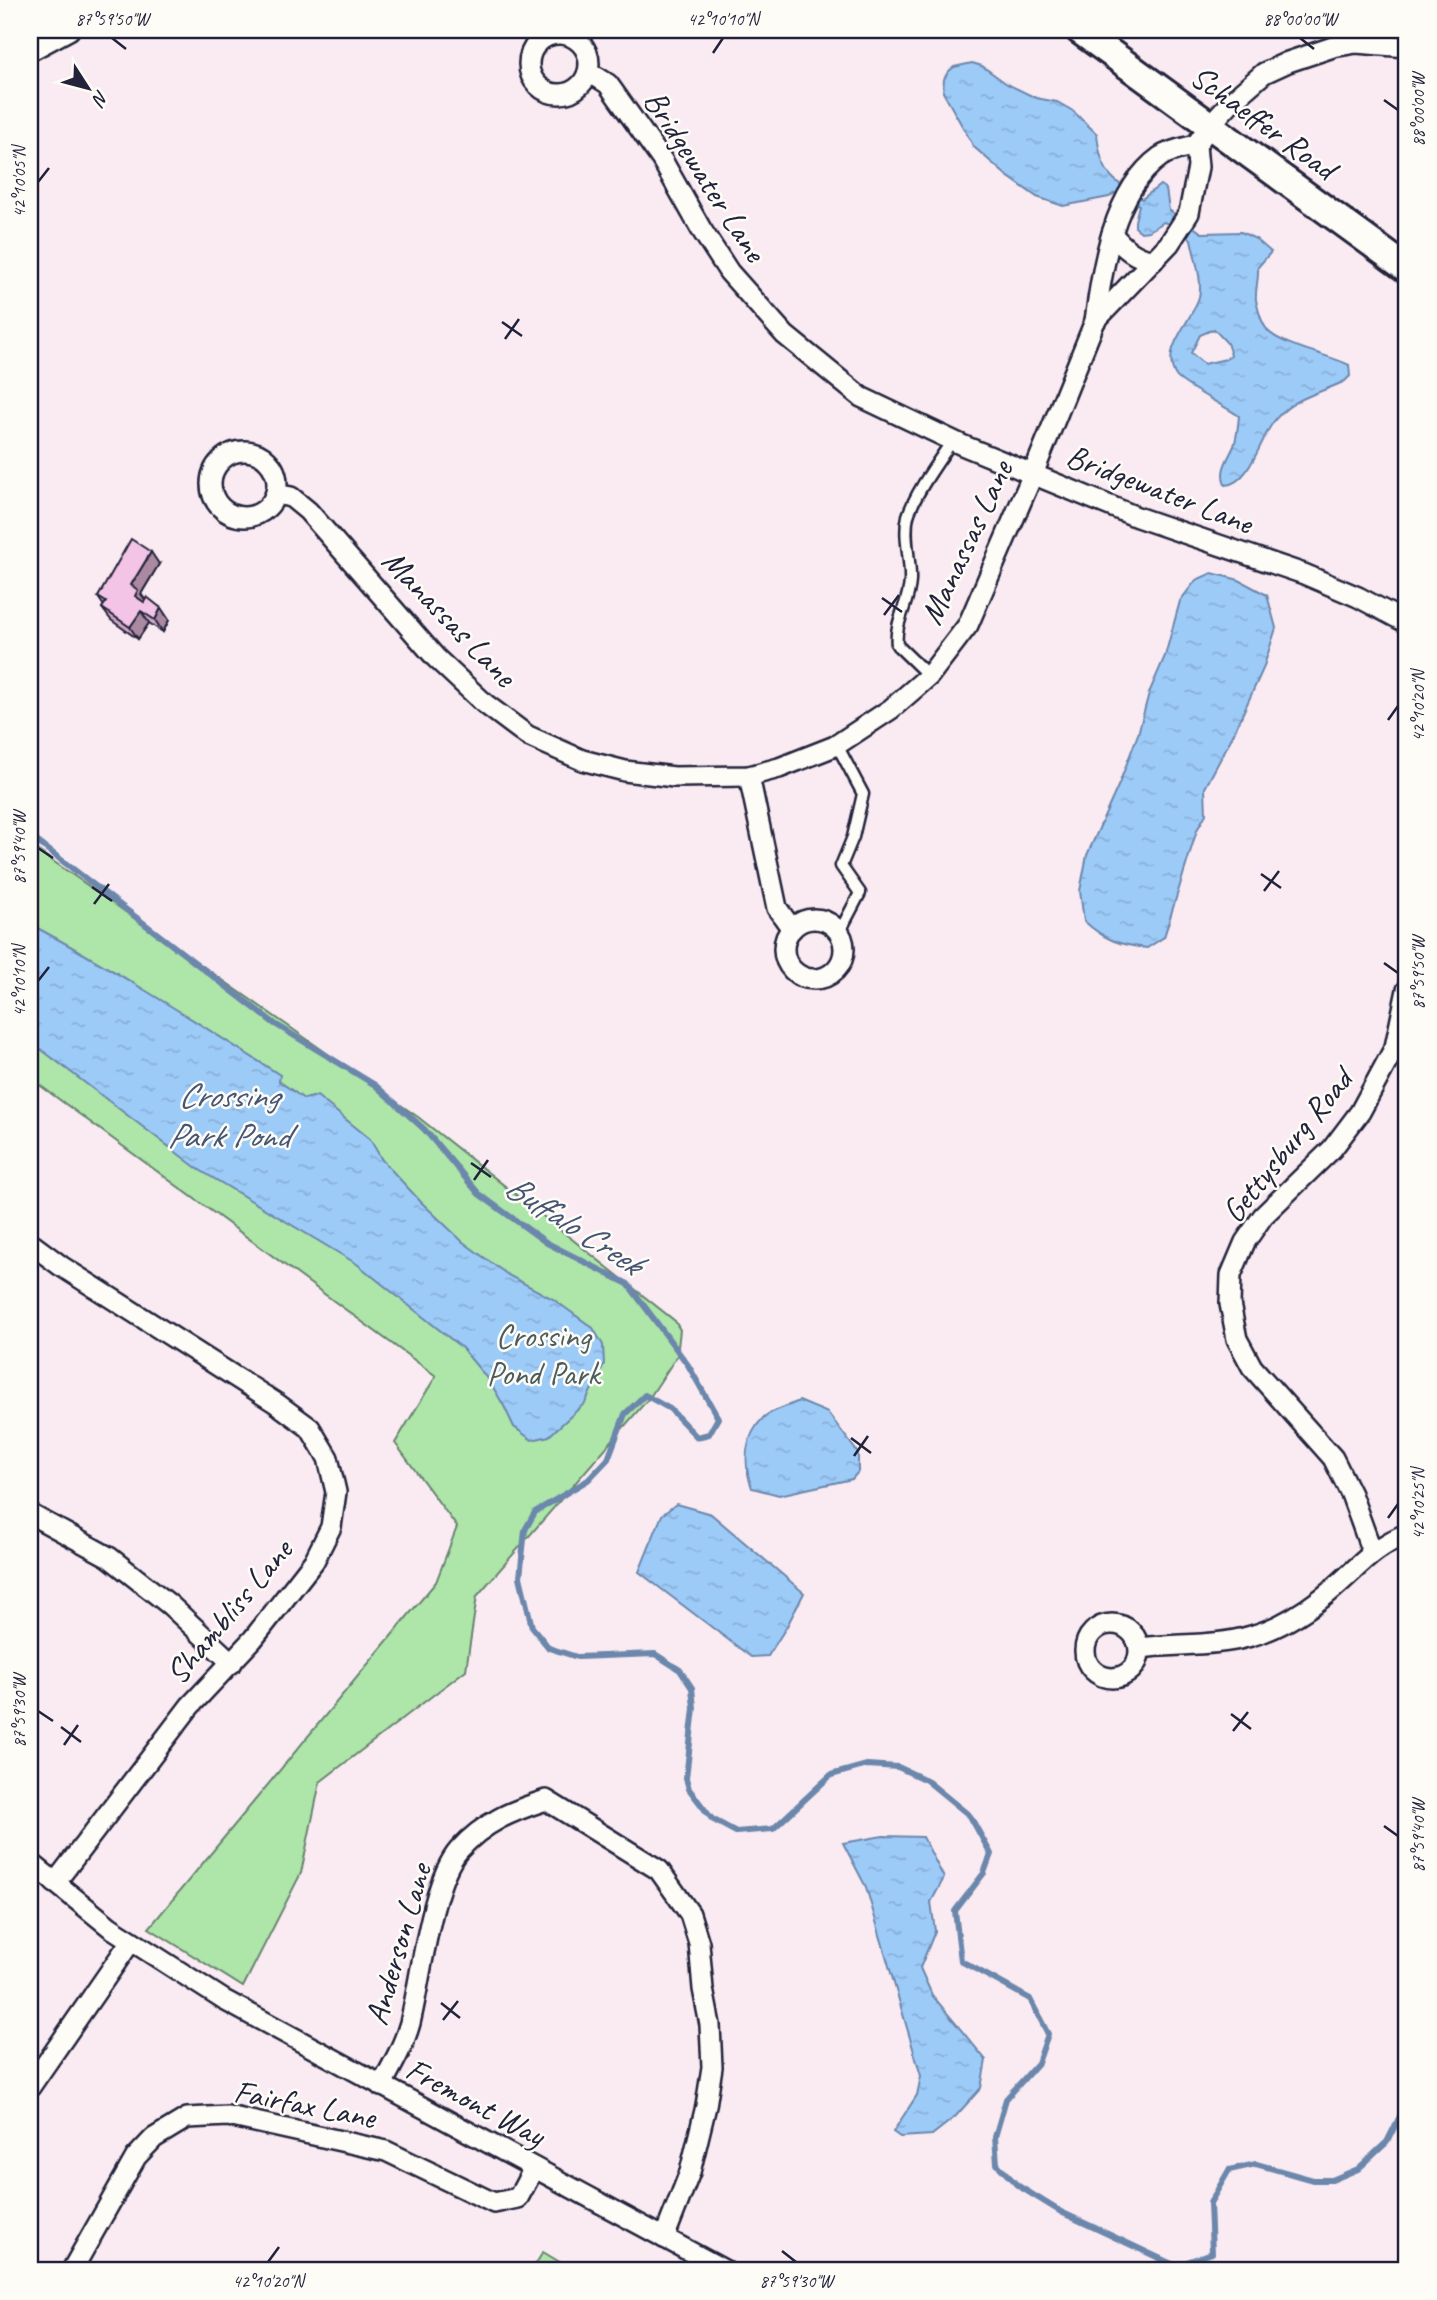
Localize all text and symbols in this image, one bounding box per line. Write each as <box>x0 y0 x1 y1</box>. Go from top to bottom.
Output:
text: 87°59'50"W <box>75 8 152 30</box>
text: 42°10'10"N <box>688 8 762 30</box>
text: 88°00'00"W <box>1263 8 1340 30</box>
north arrow <box>52 52 122 122</box>
street label: Schaeffer Road <box>1182 55 1348 192</box>
text: 88°00'00"W <box>1407 70 1429 147</box>
street label: Bridgewater Lane <box>634 82 777 271</box>
text: N <box>86 86 114 112</box>
text: 42°10'05"N <box>8 143 30 217</box>
street label: Bridgewater Lane <box>1061 434 1261 544</box>
street label: Manassas Lane <box>910 452 1023 631</box>
street label: Manassas Lane <box>373 540 527 697</box>
text: 42°10'20"N <box>1407 667 1429 741</box>
text: 87°59'40"W <box>8 808 30 885</box>
text: 87°59'50"W <box>1407 933 1429 1010</box>
text: 42°10'10"N <box>8 942 30 1016</box>
street label: Gettysburg Road <box>1212 1056 1365 1231</box>
water label: Crossing Park Pond <box>167 1073 299 1158</box>
water label: Buffalo Creek <box>497 1164 656 1289</box>
park label: Crossing Pond Park <box>487 1315 602 1395</box>
text: 42°10'25"N <box>1407 1465 1429 1539</box>
street label: Shambliss Lane <box>156 1529 303 1693</box>
text: 87°59'30"W <box>8 1671 30 1748</box>
text: 87°59'40"W <box>1407 1796 1429 1873</box>
street label: Anderson Lane <box>355 1857 442 2030</box>
street label: Fremont Way <box>399 2048 555 2157</box>
street label: Fairfax Lane <box>231 2070 381 2139</box>
text: 42°10'20"N <box>233 2270 307 2292</box>
text: 87°59'30"W <box>759 2270 836 2292</box>

